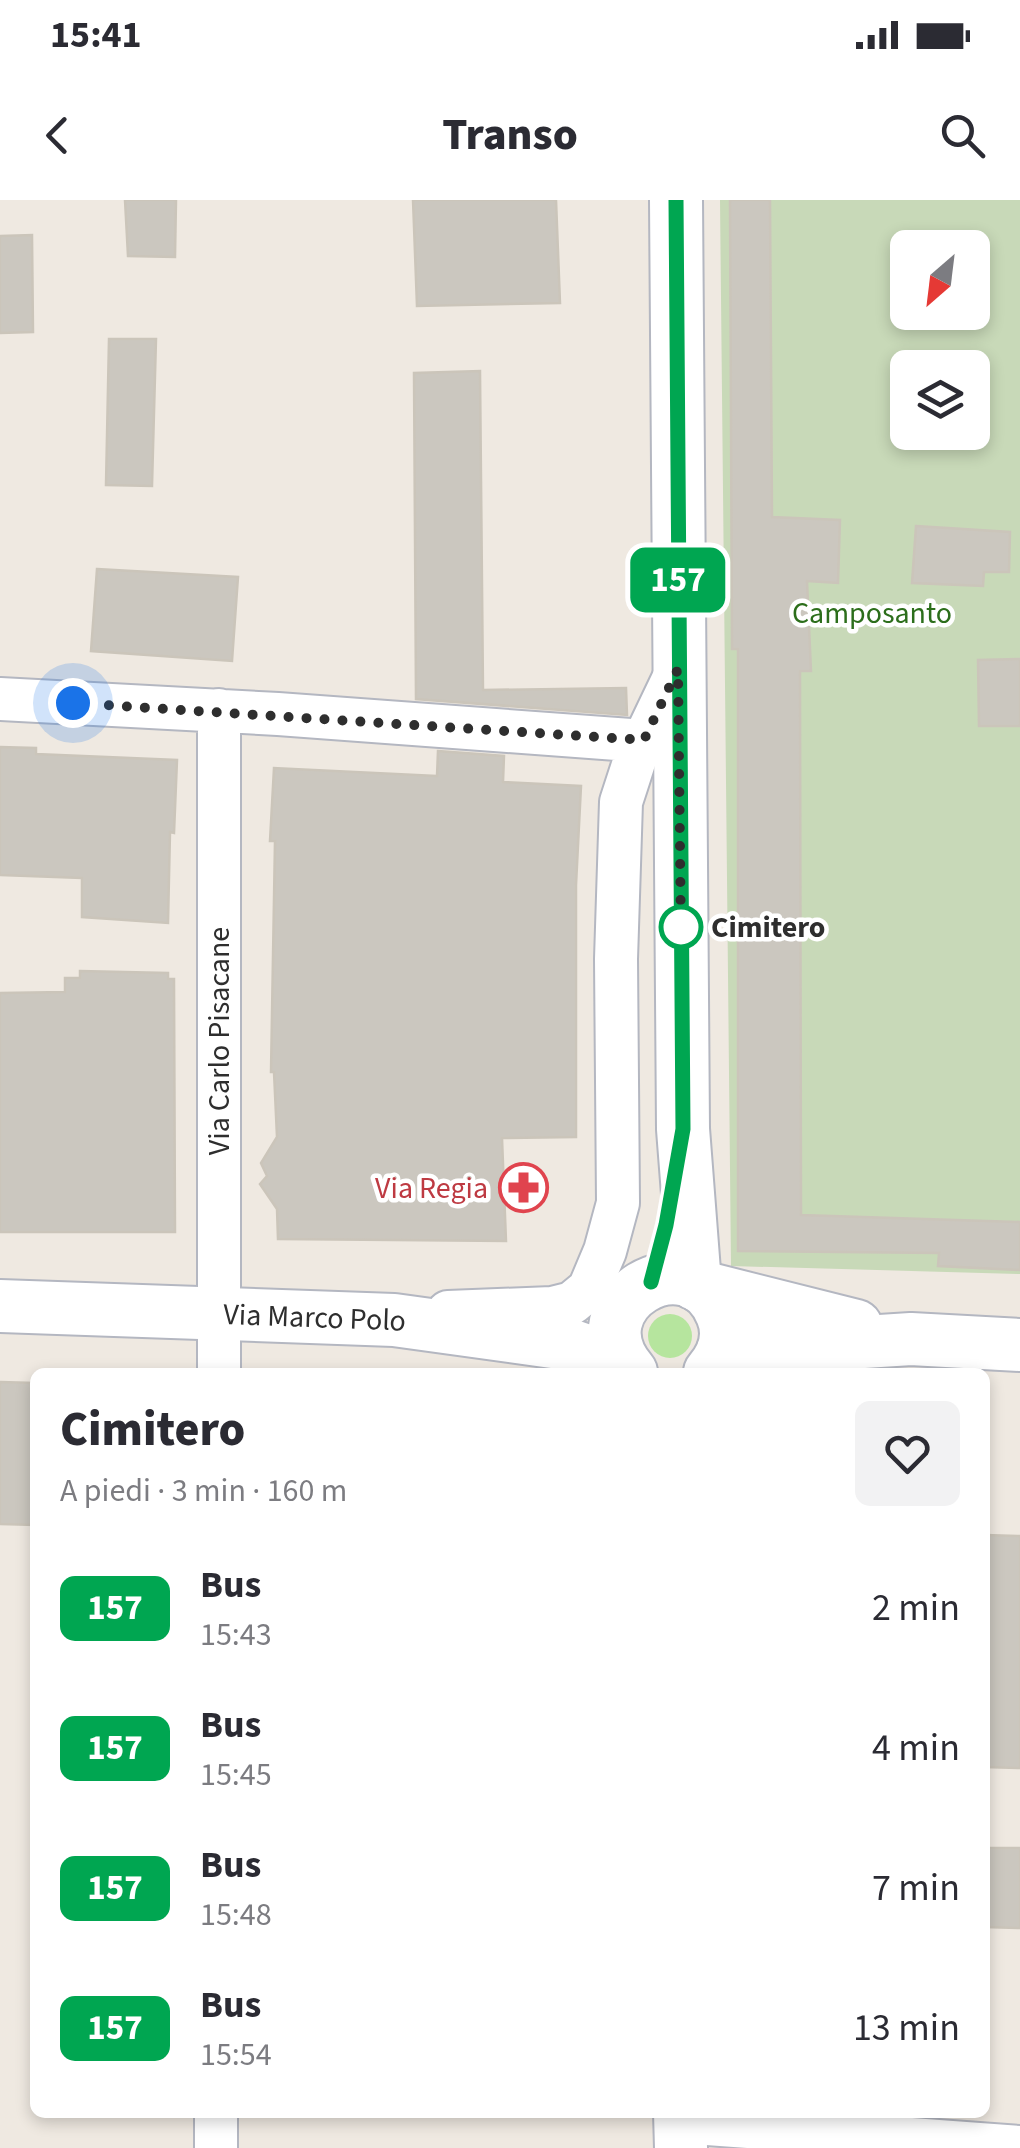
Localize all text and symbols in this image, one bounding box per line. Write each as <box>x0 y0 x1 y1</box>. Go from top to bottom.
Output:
text: 15:41 <box>50 8 142 62</box>
text: Transo <box>442 103 578 167</box>
icon: back <box>30 108 85 163</box>
icon: search <box>935 108 990 163</box>
north arrow <box>890 230 990 330</box>
map controls <box>890 230 990 450</box>
button: layers <box>890 350 990 450</box>
line badge: 157 <box>620 548 736 612</box>
text: 157 <box>650 555 706 605</box>
park label: Camposanto <box>792 592 952 635</box>
your location <box>48 678 98 728</box>
marker: Cimitero <box>660 906 702 948</box>
place label: Cimitero <box>711 906 826 949</box>
street label: Via Carlo Pisacane <box>198 927 241 1155</box>
pharmacy icon: Via Regia <box>497 1162 549 1214</box>
place label: Via Regia <box>375 1167 488 1210</box>
street label: Via Marco Polo <box>223 1292 409 1343</box>
text: Cimitero <box>60 1396 245 1464</box>
button: heart <box>855 1401 960 1506</box>
text: A piedi · 3 min · 160 m <box>60 1468 347 1514</box>
text: Bus <box>200 1558 261 1612</box>
text: 2 min <box>872 1581 960 1635</box>
text: 157 <box>87 1583 143 1633</box>
text: 15:43 <box>200 1612 272 1658</box>
text: Bus <box>200 1698 261 1752</box>
text: 4 min <box>872 1721 960 1775</box>
text: 157 <box>87 1723 143 1773</box>
text: 15:45 <box>200 1752 272 1798</box>
text: Bus <box>200 1838 261 1892</box>
text: 7 min <box>872 1861 960 1915</box>
text: 157 <box>87 1863 143 1913</box>
text: 15:48 <box>200 1892 272 1938</box>
text: Bus <box>200 1978 261 2032</box>
text: 13 min <box>853 2001 960 2055</box>
text: 157 <box>87 2003 143 2053</box>
text: 15:54 <box>200 2032 272 2078</box>

